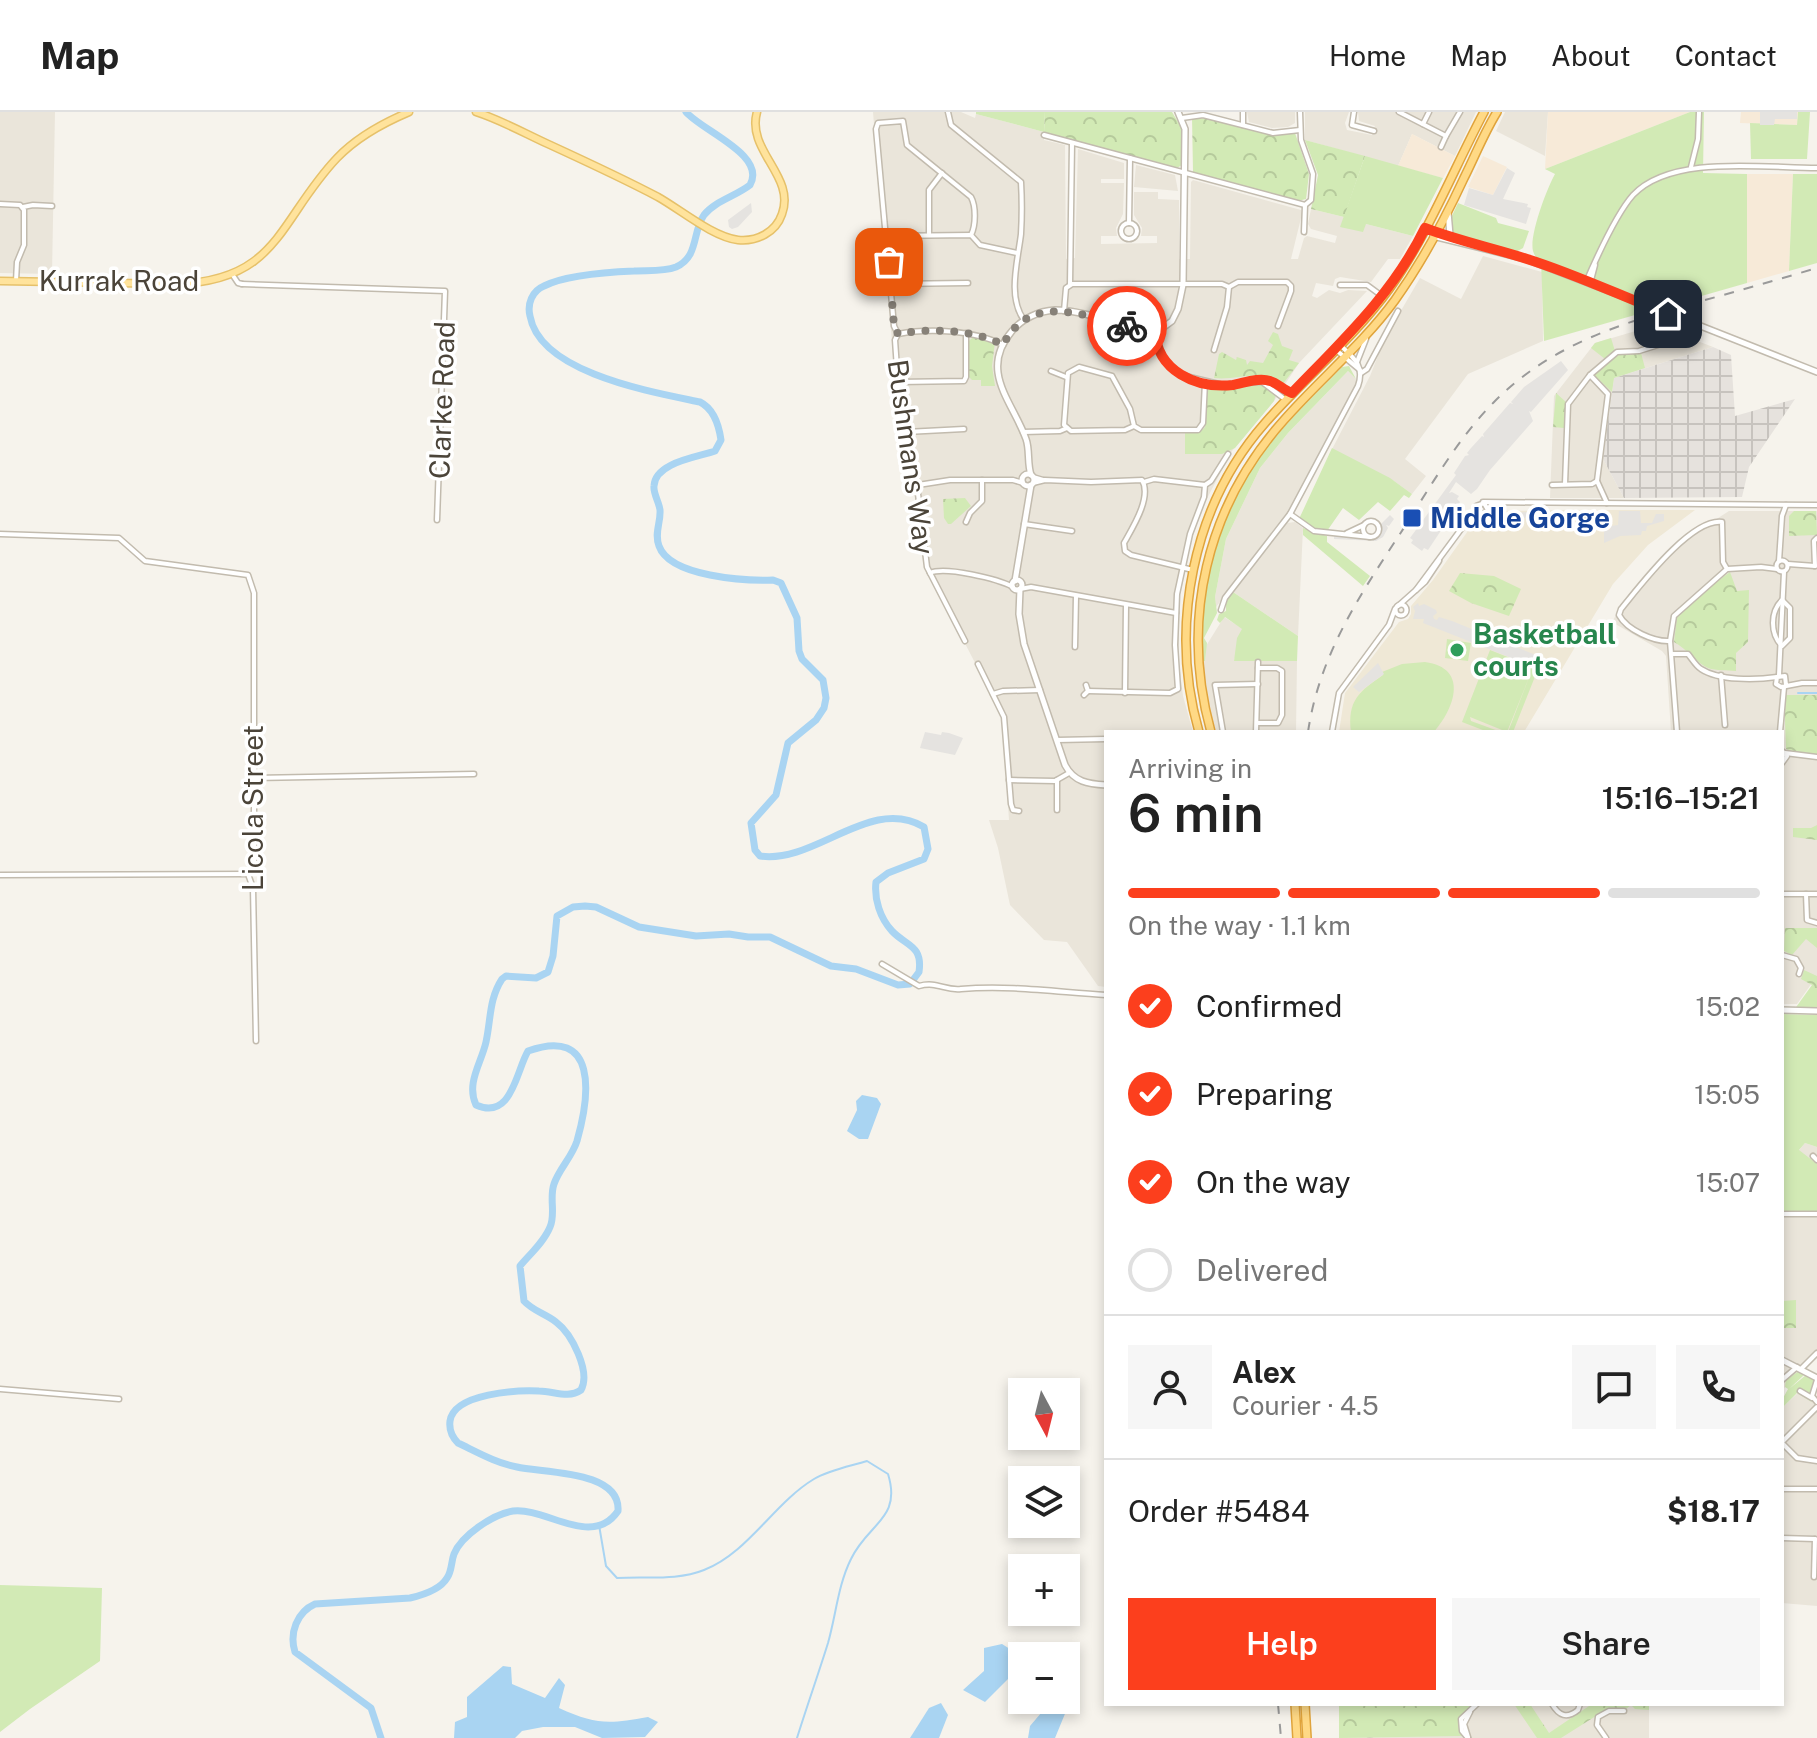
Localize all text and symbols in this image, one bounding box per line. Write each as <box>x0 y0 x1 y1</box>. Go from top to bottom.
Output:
text: Map <box>40 33 119 78</box>
text: Home <box>1329 39 1406 72</box>
text: Map <box>1450 39 1507 72</box>
text: About <box>1551 39 1631 72</box>
text: Contact <box>1675 39 1777 72</box>
pin <box>855 228 923 296</box>
icon: bag <box>867 240 911 284</box>
street label: Kurrak Road <box>39 264 199 297</box>
pin <box>1634 280 1702 348</box>
courier <box>1087 286 1167 366</box>
icon: home <box>1646 292 1690 336</box>
icon: bike <box>1105 304 1149 348</box>
street label: Clarke Road <box>422 320 461 479</box>
street label: Bushmans Way <box>881 357 942 557</box>
place label: Middle Gorge <box>1430 501 1610 534</box>
marker: Middle Gorge <box>1401 507 1423 529</box>
place label: Basketball courts <box>1473 617 1616 682</box>
marker: Basketball courts <box>1448 641 1466 659</box>
street label: Licola Street <box>236 725 269 891</box>
text: Arriving in <box>1128 753 1252 784</box>
text: 15:16–15:21 <box>1602 780 1760 816</box>
text: 6 min <box>1128 783 1264 844</box>
text: On the way · 1.1 km <box>1128 910 1351 941</box>
icon: check <box>1128 984 1172 1028</box>
text: Confirmed <box>1196 988 1342 1024</box>
text: 15:02 <box>1695 991 1760 1022</box>
icon: check <box>1128 1072 1172 1116</box>
text: Preparing <box>1196 1076 1333 1112</box>
text: 15:05 <box>1694 1079 1760 1110</box>
icon: check <box>1128 1160 1172 1204</box>
text: On the way <box>1196 1164 1350 1200</box>
text: 15:07 <box>1696 1167 1760 1198</box>
text: Delivered <box>1196 1252 1328 1288</box>
button: person <box>1128 1345 1212 1429</box>
button: chat <box>1572 1345 1656 1429</box>
button: phone <box>1676 1345 1760 1429</box>
text: Alex <box>1232 1354 1296 1390</box>
north arrow <box>1008 1378 1080 1450</box>
map controls <box>1008 1378 1080 1714</box>
text: Courier · 4.5 <box>1232 1390 1379 1421</box>
button: layers <box>1008 1466 1080 1538</box>
text: Order #5484 <box>1128 1493 1310 1529</box>
text: $18.17 <box>1667 1493 1760 1529</box>
button: + <box>1008 1554 1080 1626</box>
button: Help <box>1128 1598 1436 1690</box>
button: Share <box>1452 1598 1760 1690</box>
button: − <box>1008 1642 1080 1714</box>

